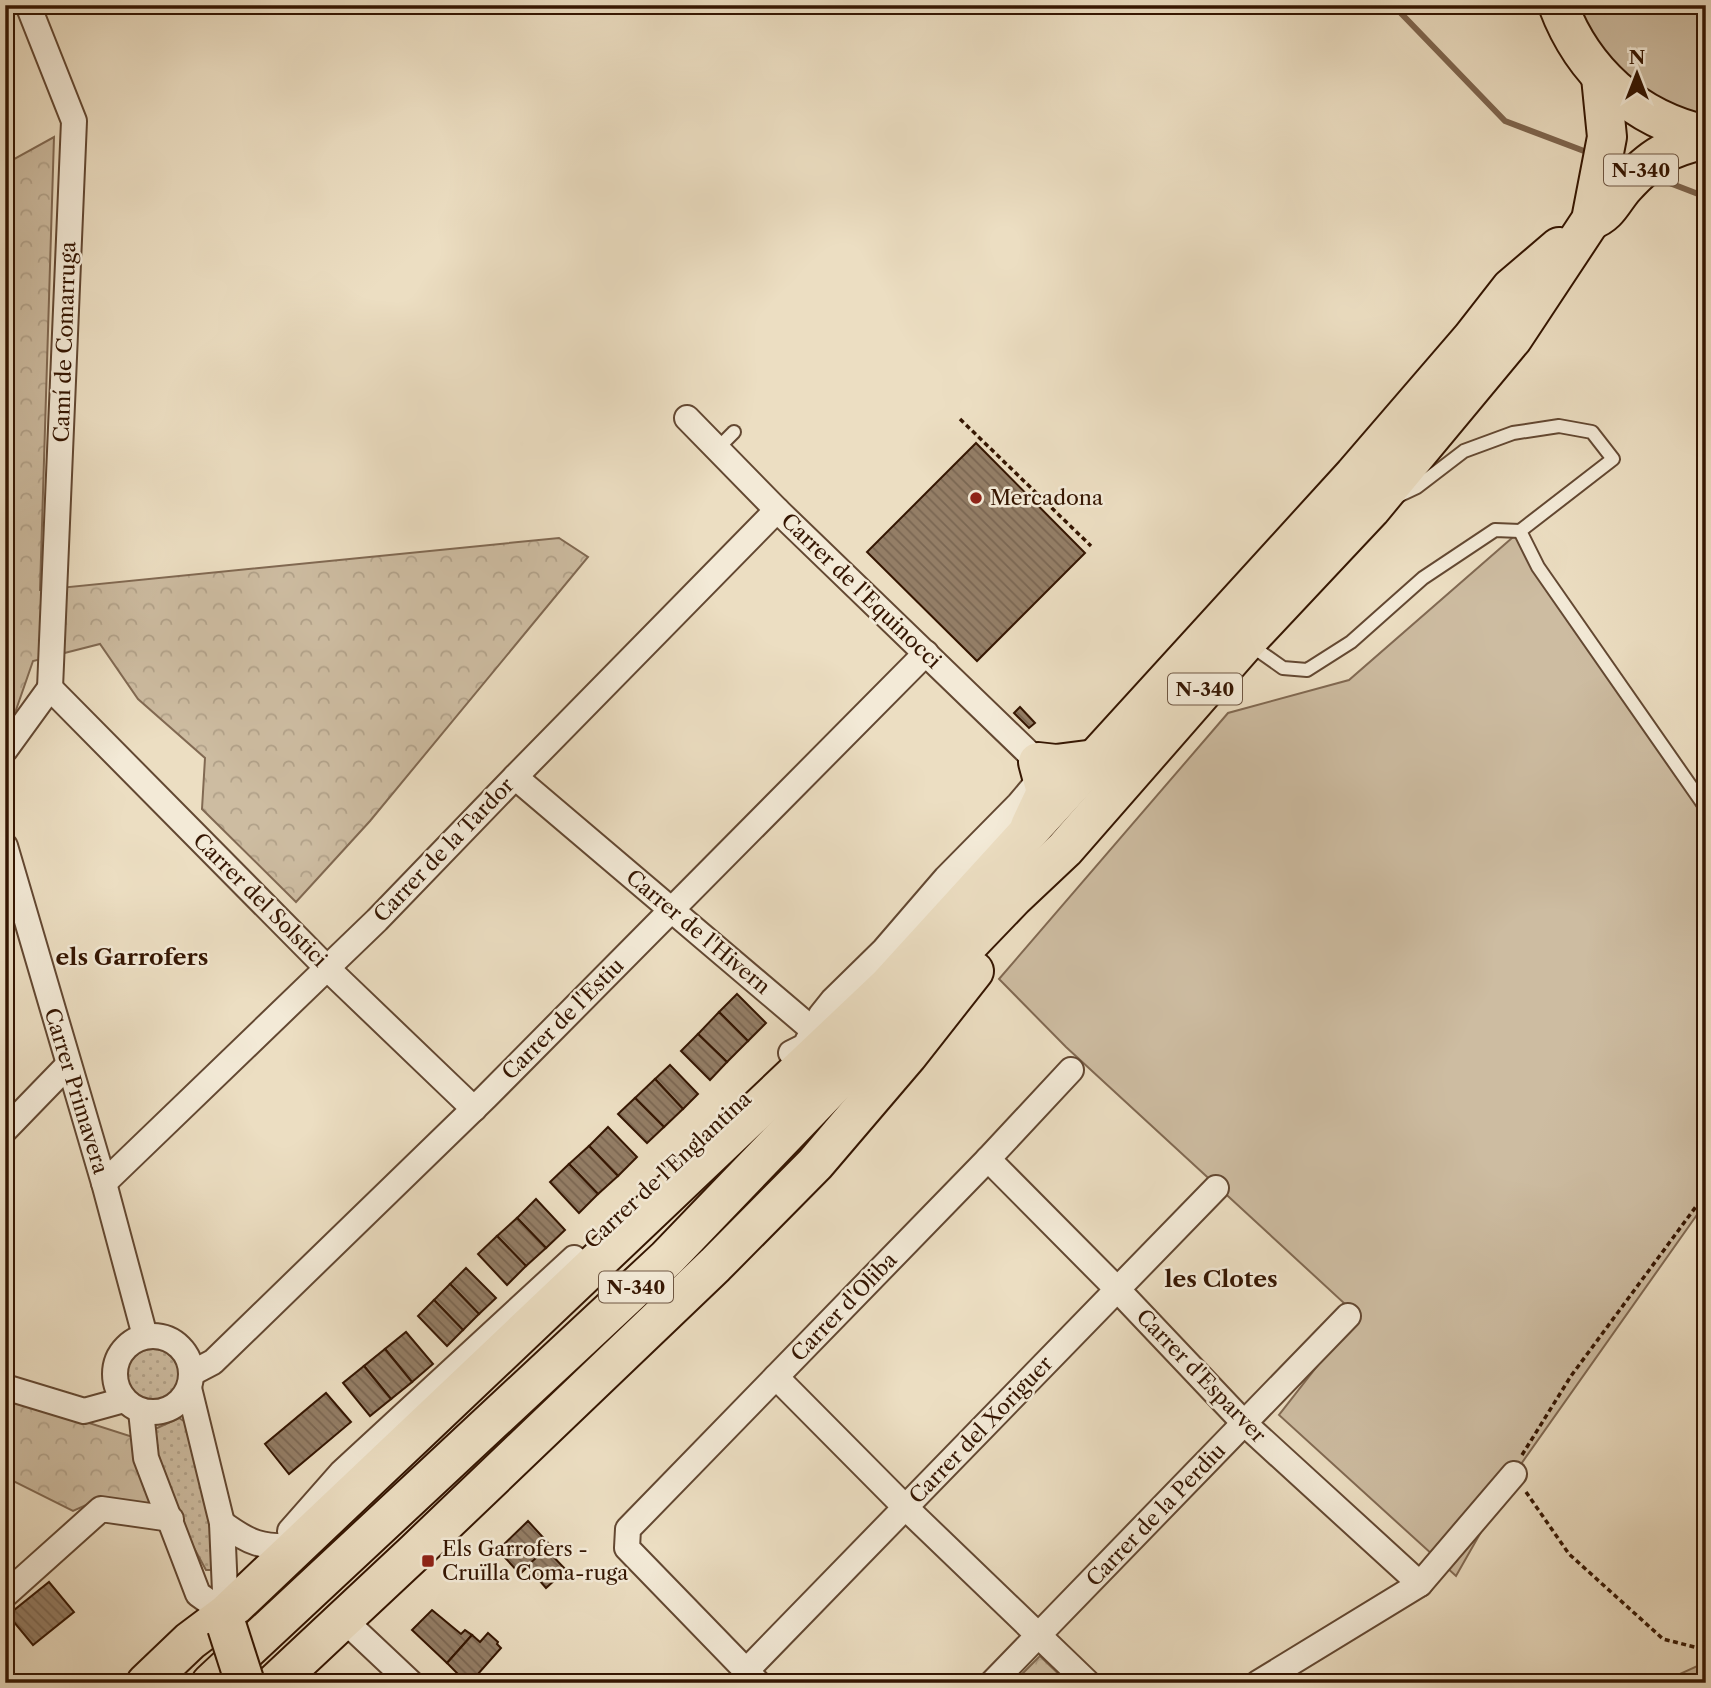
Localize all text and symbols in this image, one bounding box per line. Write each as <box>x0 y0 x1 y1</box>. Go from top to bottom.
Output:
north arrow <box>1602 38 1672 108</box>
text: N <box>1629 46 1645 69</box>
road number: N-340 <box>1604 154 1678 186</box>
street label: Camí de Comarruga <box>48 240 81 443</box>
place label: Mercadona <box>990 485 1104 510</box>
marker: Mercadona <box>968 490 984 506</box>
street label: Carrer de l'Equinocci <box>776 508 946 673</box>
road number: N-340 <box>1168 674 1242 704</box>
street label: Carrer de la Tardor <box>368 772 519 927</box>
street label: Carrer del Solstici <box>188 828 332 972</box>
street label: Carrer de l'Hivern <box>621 864 775 999</box>
district label: els Garrofers <box>56 943 208 971</box>
street label: Carrer de l'Estiu <box>497 953 629 1085</box>
street label: Carrer Primavera <box>39 1005 114 1178</box>
street label: Carrer de l'Englantina <box>579 1085 757 1253</box>
street label: Carrer d'Oliba <box>786 1246 902 1366</box>
district label: les Clotes <box>1164 1265 1278 1293</box>
road number: N-340 <box>599 1272 673 1302</box>
street label: Carrer d'Esparver <box>1131 1304 1271 1448</box>
street label: Carrer del Xoriguer <box>904 1351 1057 1508</box>
street label: Carrer de la Perdiu <box>1081 1438 1230 1591</box>
place label: Els Garrofers - Cruïlla Coma-ruga <box>442 1536 629 1585</box>
marker: Els Garrofers - Cruïlla Coma-ruga <box>420 1553 436 1569</box>

